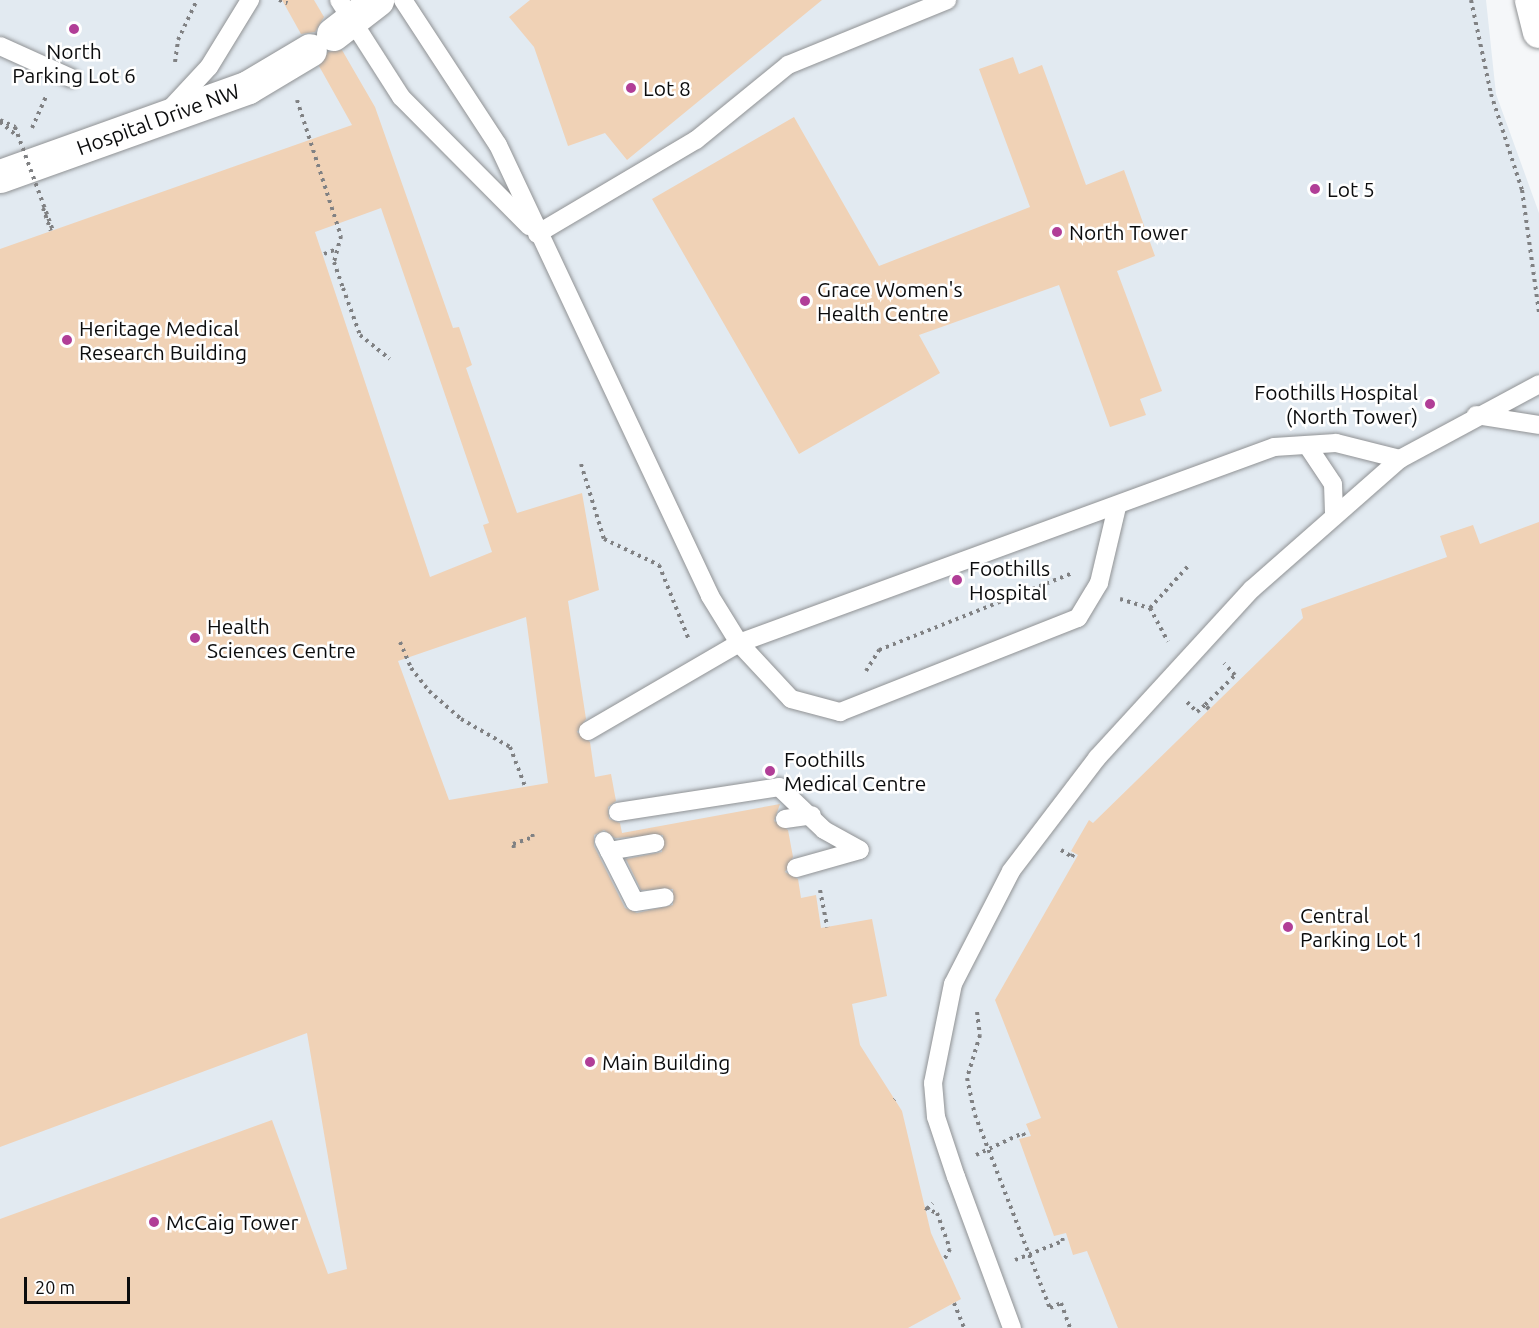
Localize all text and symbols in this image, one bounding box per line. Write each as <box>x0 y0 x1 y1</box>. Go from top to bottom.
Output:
marker: North Parking Lot 6 <box>67 22 81 36</box>
place label: North Parking Lot 6 <box>12 38 136 88</box>
place label: Lot 8 <box>643 75 691 101</box>
street label: Hospital Drive NW <box>73 78 243 160</box>
marker: Lot 8 <box>624 81 638 95</box>
place label: Lot 5 <box>1327 176 1375 202</box>
marker: Lot 5 <box>1308 182 1322 196</box>
place label: North Tower <box>1069 219 1188 245</box>
marker: North Tower <box>1050 225 1064 239</box>
place label: Grace Women's Health Centre <box>817 276 963 326</box>
marker: Grace Women's Health Centre <box>798 294 812 308</box>
place label: Heritage Medical Research Building <box>79 315 247 365</box>
marker: Heritage Medical Research Building <box>60 333 74 347</box>
place label: Foothills Hospital (North Tower) <box>1254 379 1418 429</box>
marker: Foothills Hospital (North Tower) <box>1423 397 1437 411</box>
place label: Foothills Hospital <box>969 555 1050 605</box>
marker: Foothills Hospital <box>950 573 964 587</box>
place label: Health Sciences Centre <box>207 613 356 663</box>
marker: Health Sciences Centre <box>188 631 202 645</box>
place label: Foothills Medical Centre <box>784 746 926 796</box>
marker: Foothills Medical Centre <box>761 762 779 780</box>
place label: Central Parking Lot 1 <box>1300 902 1424 952</box>
marker: Central Parking Lot 1 <box>1281 920 1295 934</box>
place label: Main Building <box>602 1049 730 1075</box>
marker: Main Building <box>583 1055 597 1069</box>
place label: McCaig Tower <box>166 1209 298 1235</box>
marker: McCaig Tower <box>147 1215 161 1229</box>
scale bar <box>27 1265 134 1303</box>
text: 20 m <box>35 1277 75 1297</box>

